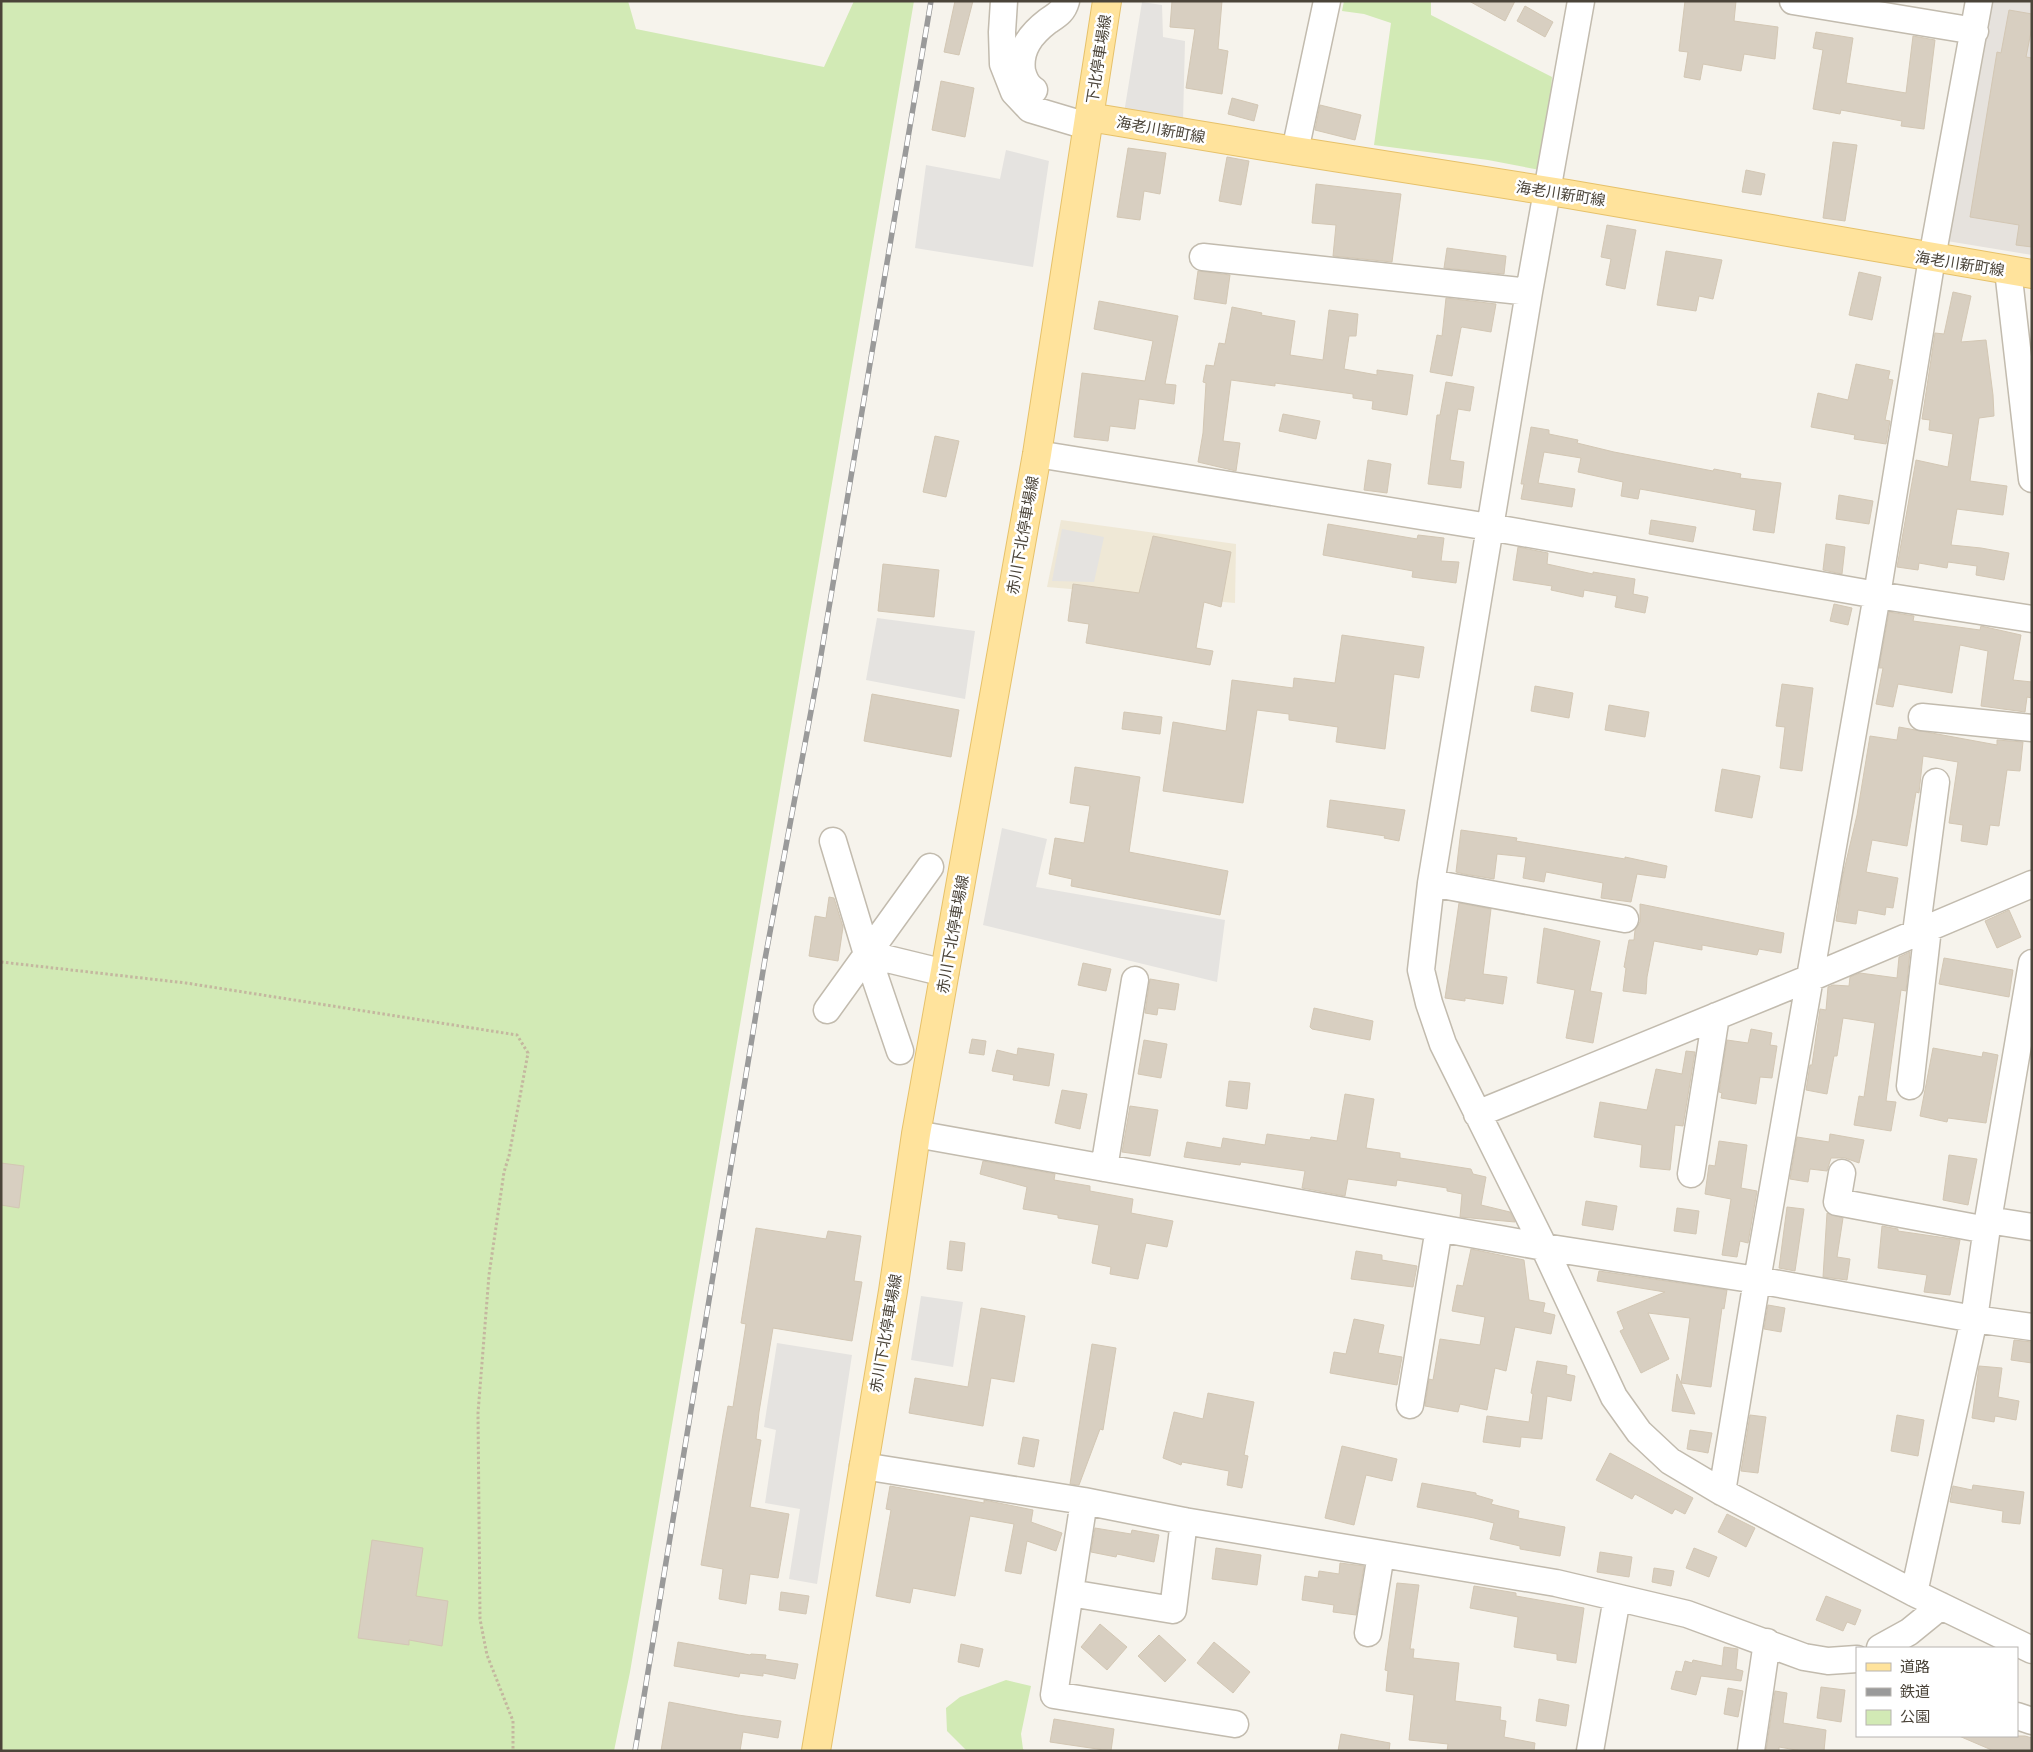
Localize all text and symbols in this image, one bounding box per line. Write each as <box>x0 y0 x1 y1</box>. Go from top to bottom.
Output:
street label: 下北停車場線 <box>1082 13 1114 105</box>
street label: 海老川新町線 <box>1115 112 1207 146</box>
street label: 海老川新町線 <box>1515 177 1607 209</box>
street label: 海老川新町線 <box>1914 247 2006 279</box>
street label: 赤川下北停車場線 <box>1003 474 1041 596</box>
street label: 赤川下北停車場線 <box>933 873 971 995</box>
street label: 赤川下北停車場線 <box>866 1272 904 1394</box>
legend <box>1856 1647 2018 1737</box>
text: 道路 <box>1900 1657 1930 1675</box>
text: 鉄道 <box>1900 1682 1930 1700</box>
text: 公園 <box>1900 1707 1930 1725</box>

